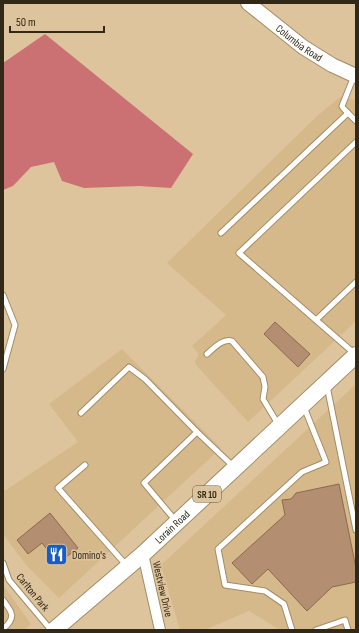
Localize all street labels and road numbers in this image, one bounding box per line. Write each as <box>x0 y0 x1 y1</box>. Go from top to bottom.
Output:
street label: Columbia Road <box>273 22 325 65</box>
road number: SR 10 <box>193 486 221 502</box>
street label: Lorain Road <box>153 507 193 546</box>
street label: Westview Drive <box>150 560 175 618</box>
street label: Carlton Park <box>13 571 52 614</box>

